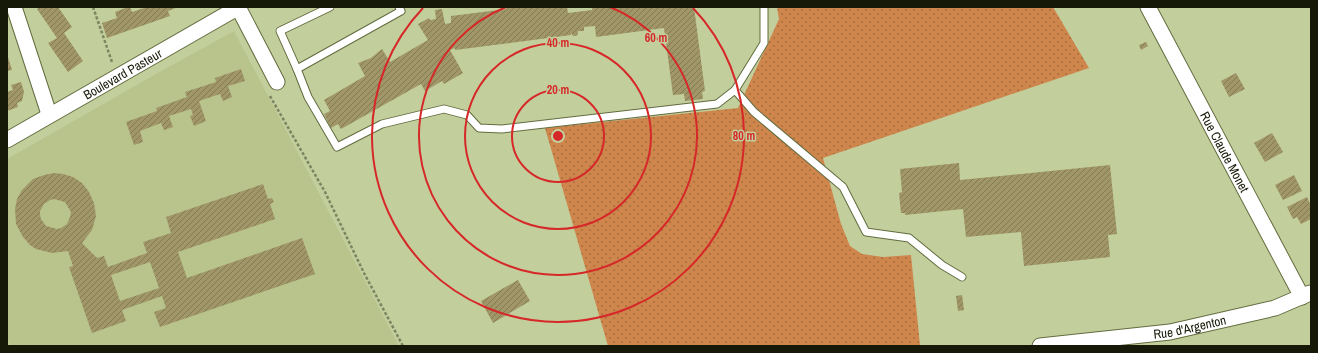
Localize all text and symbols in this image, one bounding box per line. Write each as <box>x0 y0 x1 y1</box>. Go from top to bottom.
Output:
text: 60 m <box>645 30 667 46</box>
text: 40 m <box>547 35 569 51</box>
street label: Boulevard Pasteur <box>80 45 165 104</box>
text: 20 m <box>547 82 569 98</box>
street label: Rue Claude Monet <box>1196 109 1253 195</box>
text: 80 m <box>733 128 755 144</box>
centre of rings <box>551 129 565 143</box>
street label: Rue d'Argenton <box>1153 311 1228 343</box>

